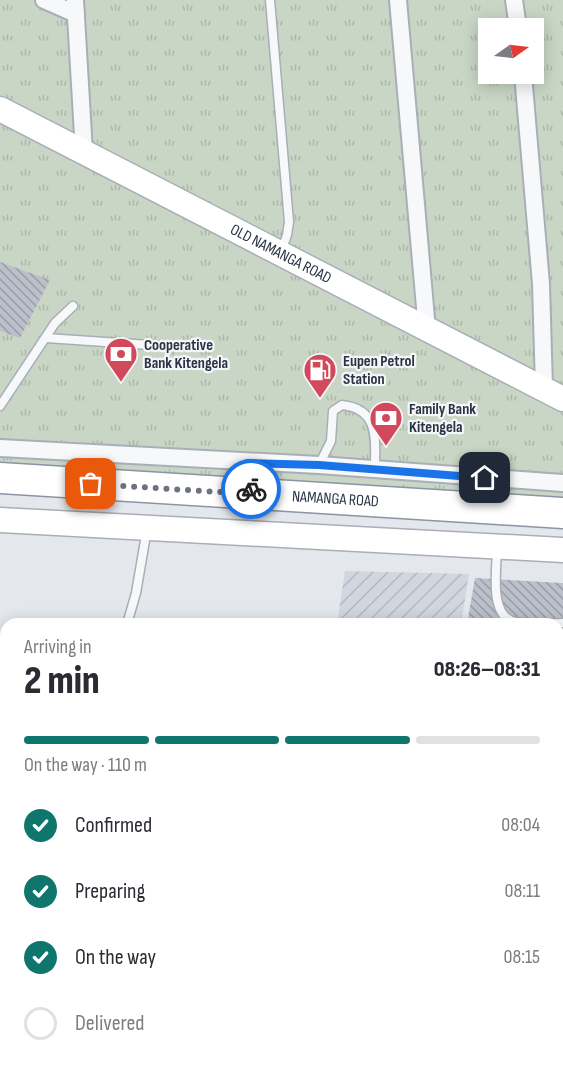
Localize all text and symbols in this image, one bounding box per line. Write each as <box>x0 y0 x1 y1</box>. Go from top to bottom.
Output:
north arrow <box>478 18 544 84</box>
map controls <box>478 18 544 84</box>
street label: OLD NAMANGA ROAD <box>227 220 335 288</box>
bank icon: Cooperative Bank Kitengela <box>103 336 139 383</box>
place label: Cooperative Bank Kitengela <box>144 336 228 373</box>
fuel station icon: Eupen Petrol Station <box>302 352 338 399</box>
place label: Eupen Petrol Station <box>343 352 415 389</box>
bank icon: Family Bank Kitengela <box>368 400 404 447</box>
place label: Family Bank Kitengela <box>409 400 476 437</box>
pin <box>459 452 510 503</box>
pin <box>65 458 116 509</box>
courier <box>221 459 281 519</box>
icon: home <box>468 461 501 494</box>
icon: bag <box>74 467 107 500</box>
icon: bike <box>235 473 268 506</box>
street label: NAMANGA ROAD <box>291 487 379 511</box>
text: Arriving in <box>24 635 92 659</box>
text: 08:26–08:31 <box>434 656 540 683</box>
text: 2 min <box>24 658 100 705</box>
text: On the way · 110 m <box>24 753 147 777</box>
icon: check <box>24 809 57 842</box>
text: Confirmed <box>75 812 152 839</box>
text: 08:04 <box>501 813 540 837</box>
icon: check <box>24 875 57 908</box>
text: Preparing <box>75 878 145 905</box>
text: 08:11 <box>505 879 540 903</box>
icon: check <box>24 941 57 974</box>
text: On the way <box>75 944 156 971</box>
text: 08:15 <box>504 945 540 969</box>
text: Delivered <box>75 1010 144 1037</box>

